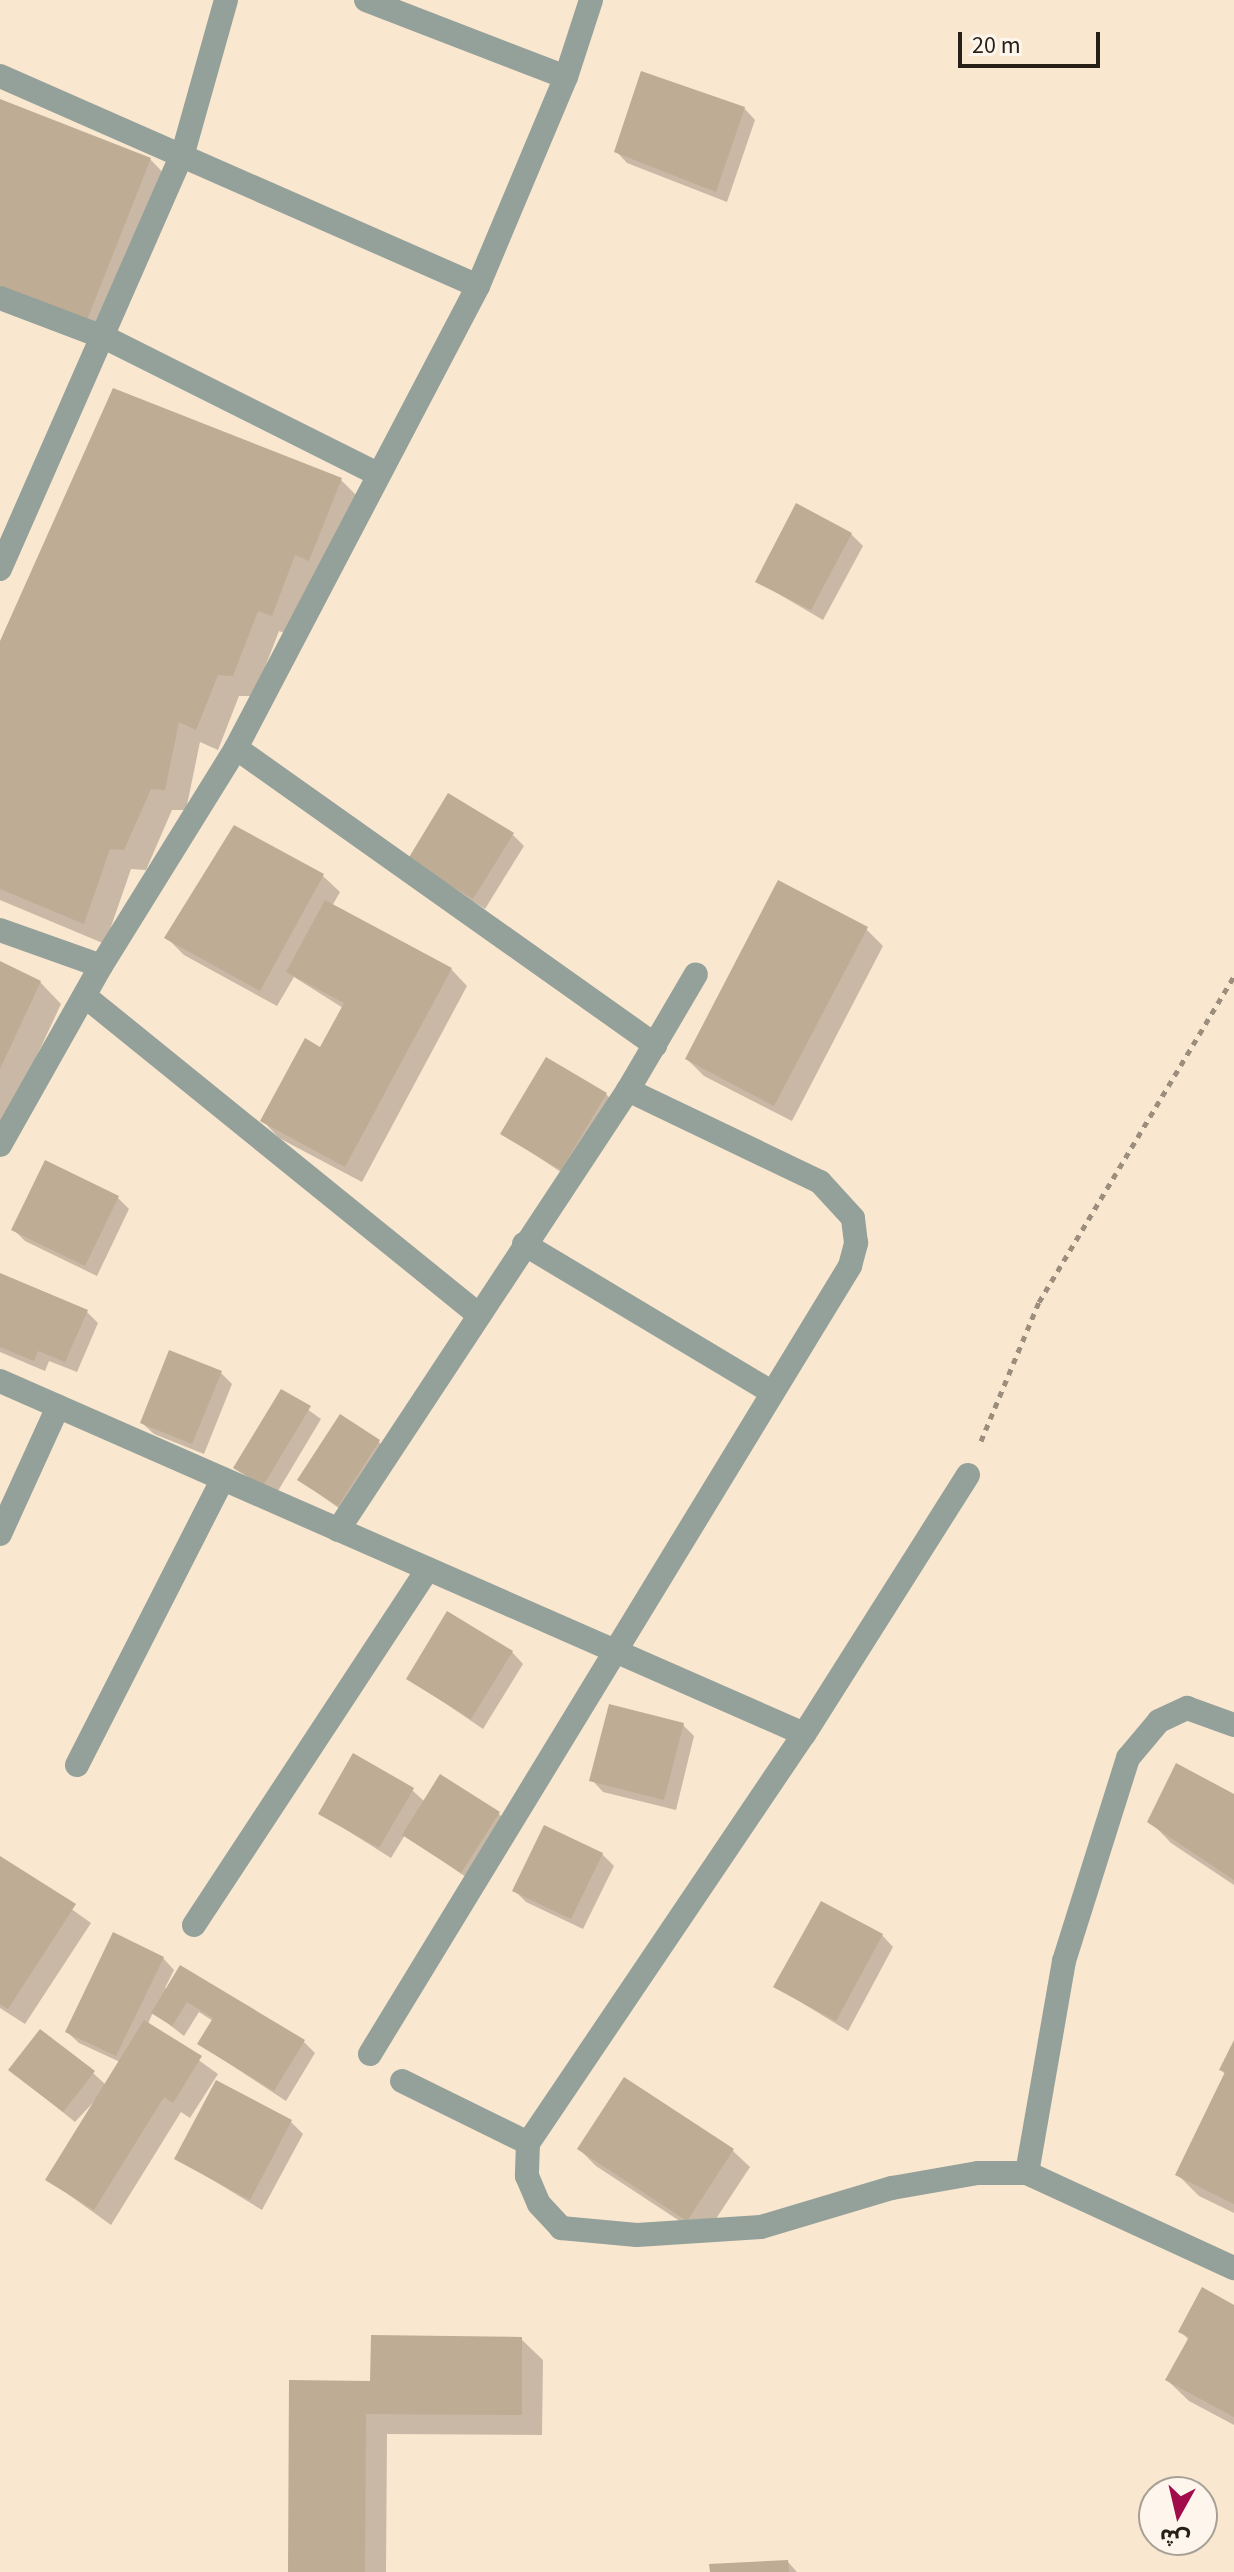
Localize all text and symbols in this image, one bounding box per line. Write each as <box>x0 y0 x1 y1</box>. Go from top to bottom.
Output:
scale bar <box>962 16 1104 66</box>
text: 20 m <box>972 28 1021 63</box>
north arrow <box>1138 2476 1218 2556</box>
text: ش <box>1158 2520 1192 2556</box>

